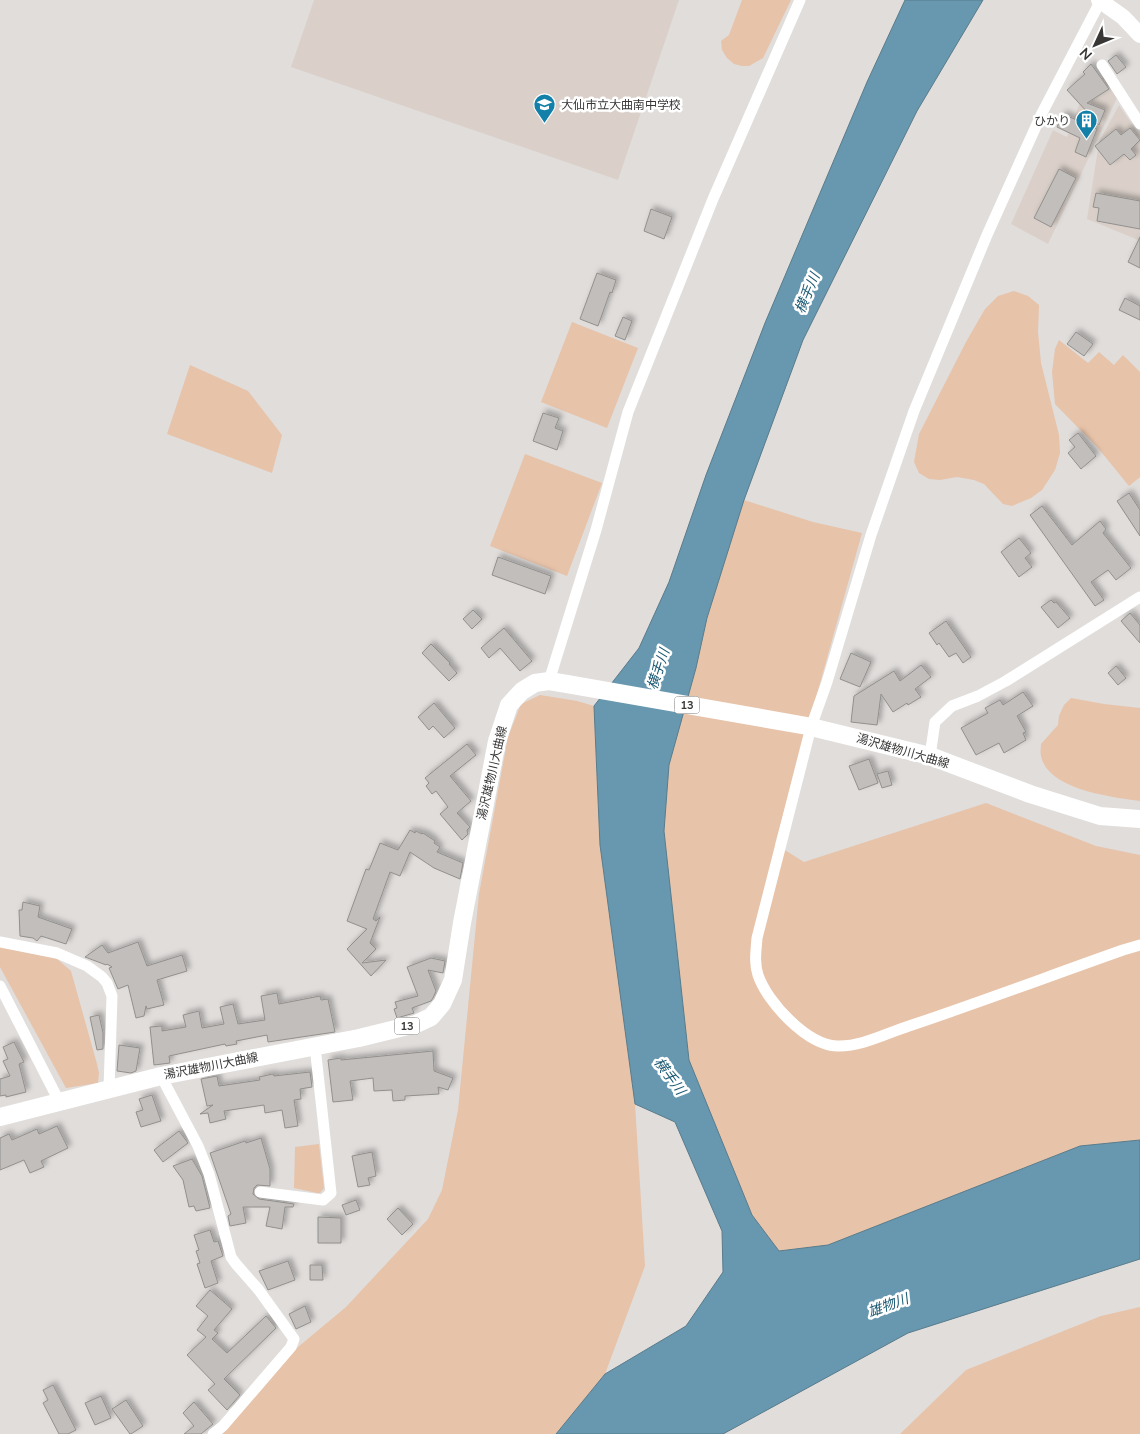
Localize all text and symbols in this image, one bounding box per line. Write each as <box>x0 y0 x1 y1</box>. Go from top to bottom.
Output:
north arrow <box>1070 20 1120 70</box>
text: N <box>1076 43 1096 64</box>
school or university icon: 大仙市立大曲南中学校 <box>533 93 557 124</box>
place label: 大仙市立大曲南中学校 <box>561 97 681 113</box>
building icon: ひかり <box>1074 109 1098 140</box>
place label: ひかり <box>1034 113 1070 129</box>
water label: 横手川 <box>791 268 825 316</box>
water label: 横手川 <box>643 644 675 692</box>
road number: 13 <box>674 696 700 714</box>
street label: 湯沢雄物川大曲線 <box>473 724 511 822</box>
street label: 湯沢雄物川大曲線 <box>855 730 951 772</box>
road number: 13 <box>394 1018 420 1034</box>
street label: 湯沢雄物川大曲線 <box>162 1049 260 1083</box>
water label: 横手川 <box>650 1054 691 1100</box>
water label: 雄物川 <box>865 1289 913 1322</box>

